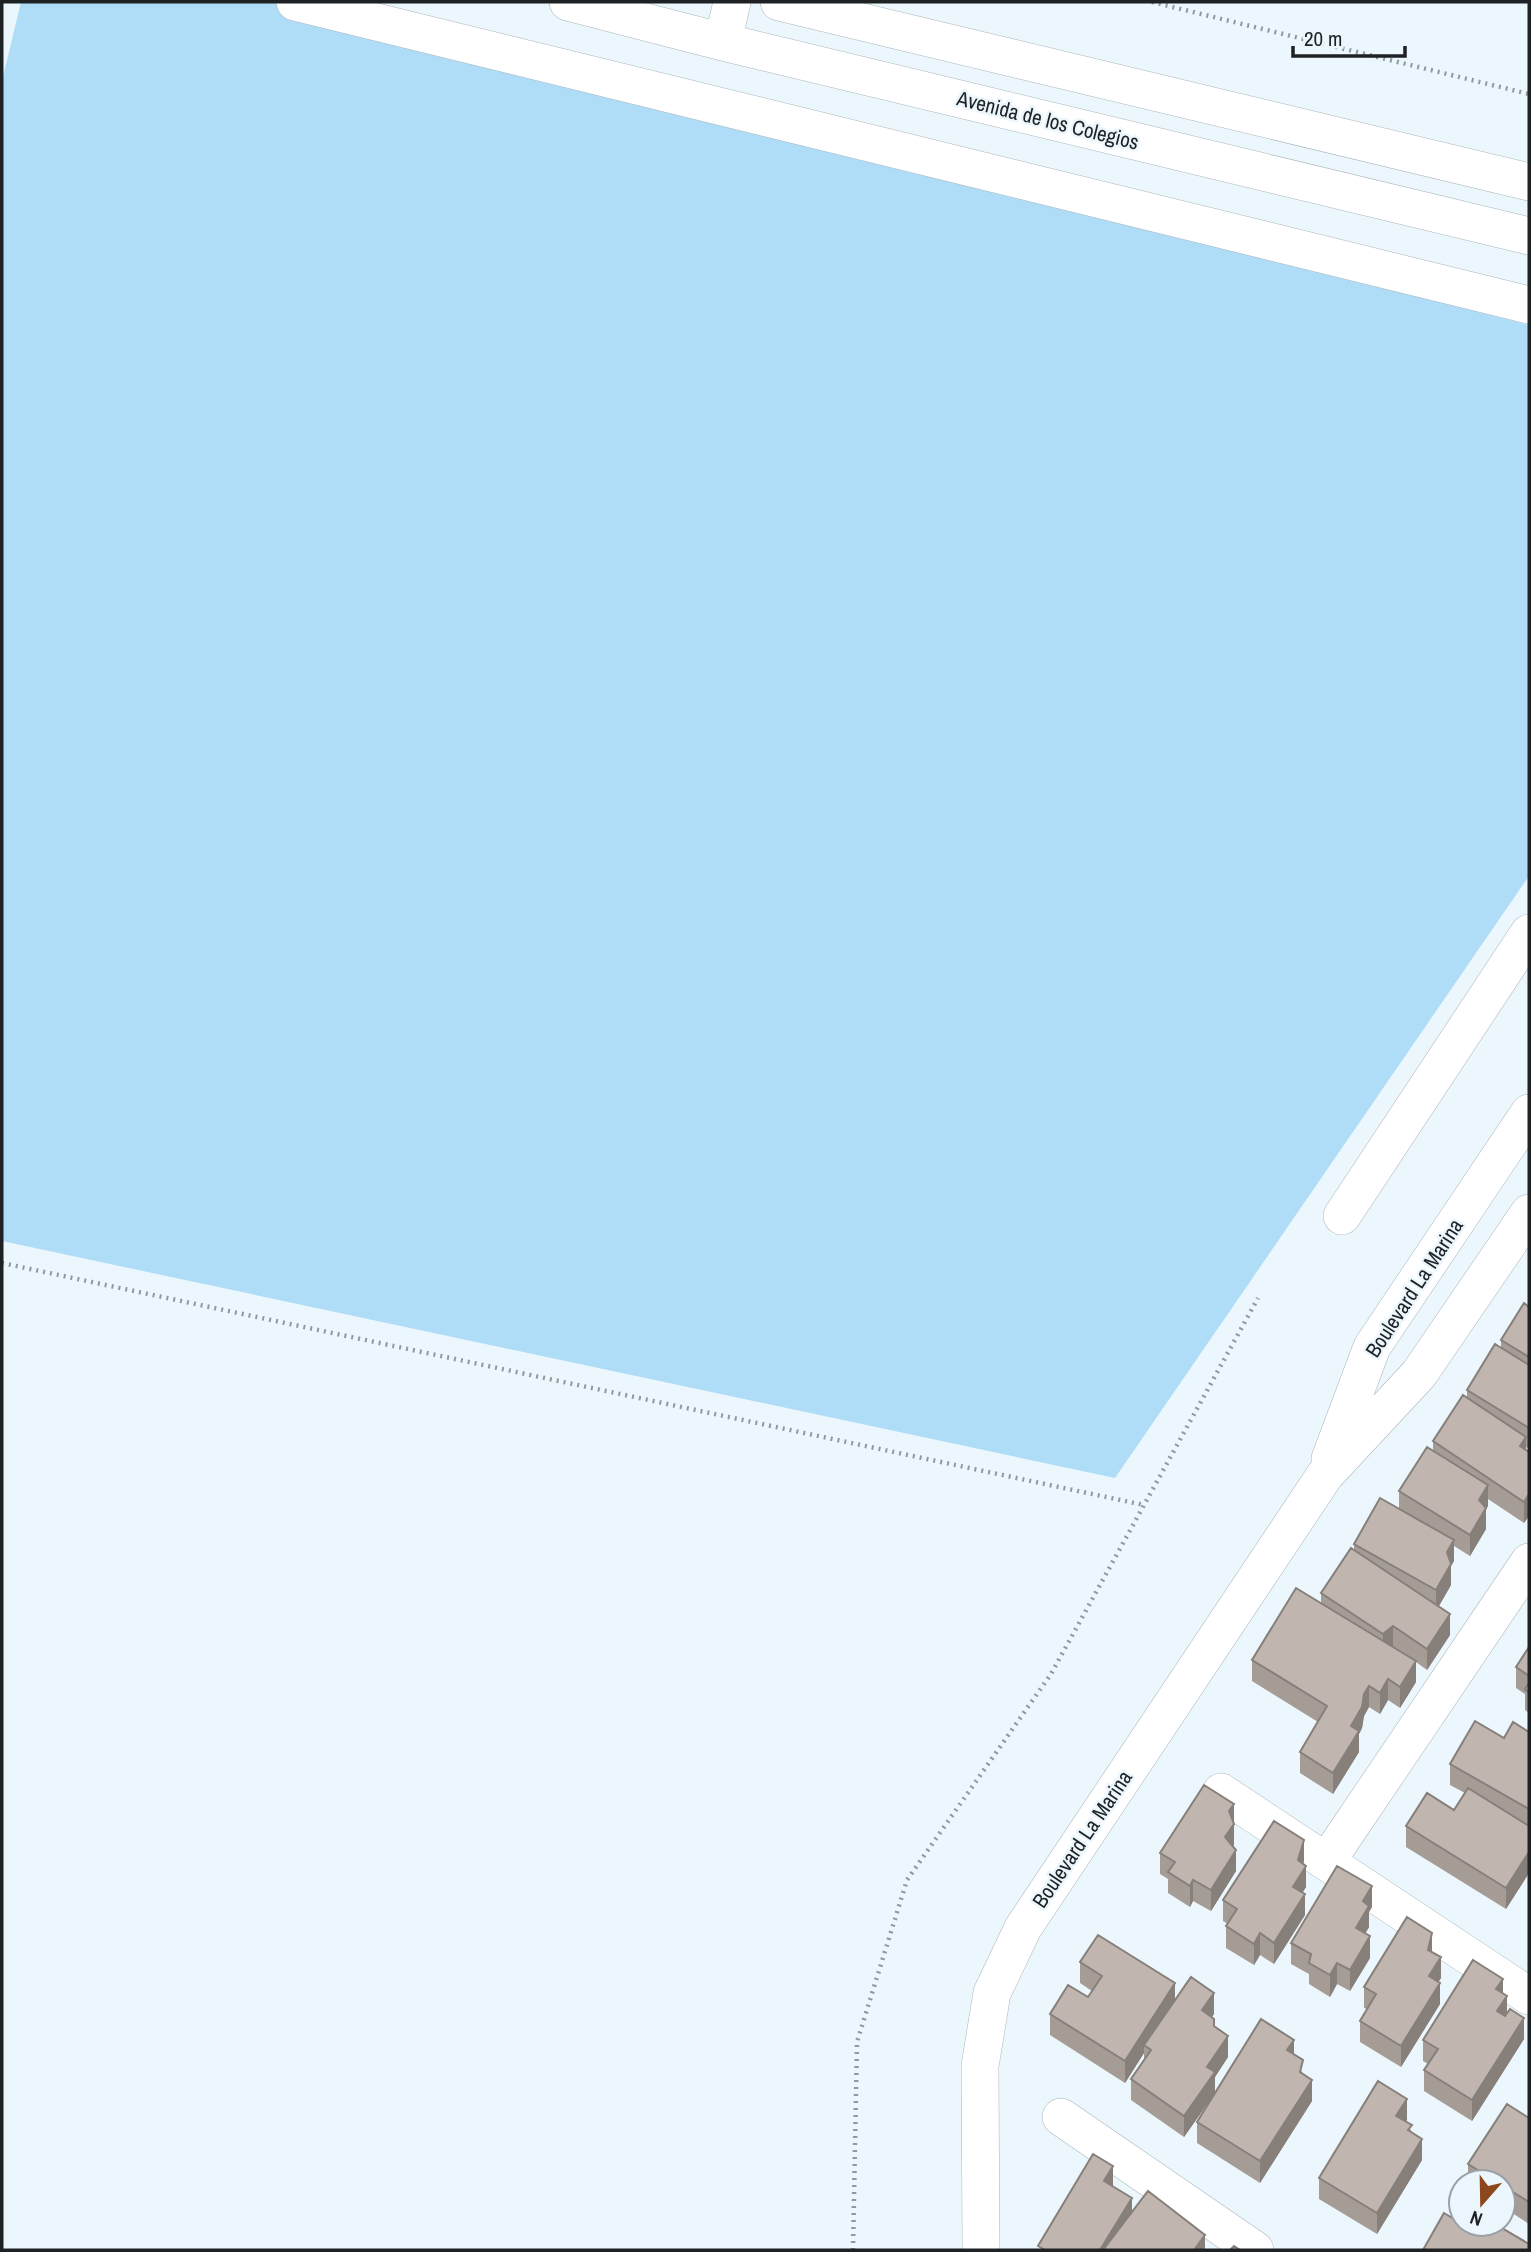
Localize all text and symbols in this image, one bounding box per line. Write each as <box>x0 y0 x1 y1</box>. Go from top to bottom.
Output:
scale bar <box>1293 14 1405 58</box>
text: 20 m <box>1304 24 1342 53</box>
street label: Avenida de los Colegios <box>953 83 1142 157</box>
street label: Boulevard La Marina <box>1358 1213 1470 1363</box>
street label: Boulevard La Marina <box>1025 1764 1139 1913</box>
north arrow <box>1447 2168 1517 2238</box>
text: N <box>1466 2205 1486 2233</box>

